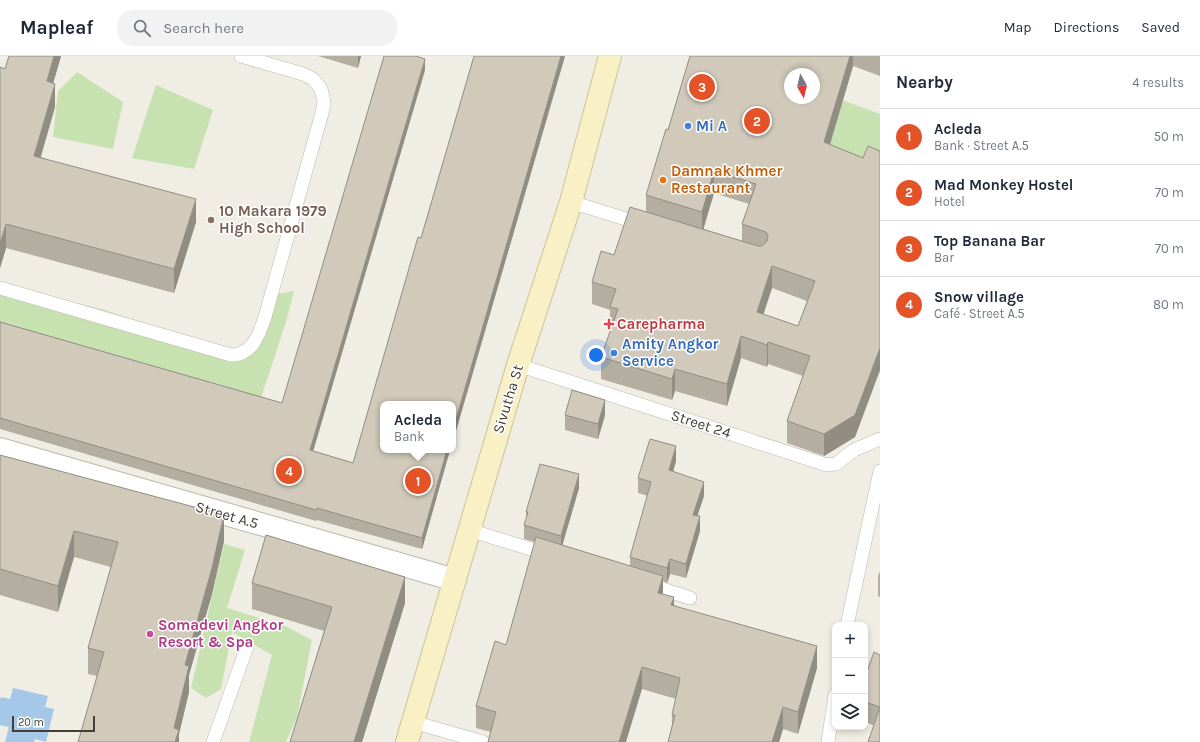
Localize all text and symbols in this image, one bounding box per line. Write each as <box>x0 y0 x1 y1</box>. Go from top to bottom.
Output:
search box <box>117 10 397 46</box>
text: Mapleaf <box>20 17 93 39</box>
icon: search <box>131 17 153 39</box>
text: Search here <box>163 19 244 37</box>
text: Map <box>1004 19 1032 36</box>
text: Directions <box>1054 19 1119 36</box>
text: Saved <box>1141 19 1180 36</box>
north arrow <box>784 68 820 104</box>
pin: 3 <box>689 72 715 102</box>
text: Nearby <box>896 72 953 92</box>
text: 4 results <box>1132 75 1184 90</box>
pin: 2 <box>744 106 770 136</box>
place label: Mi A <box>696 117 728 135</box>
text: Acleda <box>934 120 982 138</box>
marker: Mi A <box>683 121 693 131</box>
text: 1 <box>907 129 911 144</box>
text: 50 m <box>1154 129 1184 144</box>
text: Bank · Street A.5 <box>934 138 1029 153</box>
place label: Damnak Khmer Restaurant <box>671 162 782 197</box>
marker: Damnak Khmer Restaurant <box>658 175 668 185</box>
text: Mad Monkey Hostel <box>934 176 1073 194</box>
text: 2 <box>905 185 913 200</box>
text: 70 m <box>1155 185 1184 200</box>
text: Hotel <box>934 194 965 209</box>
place label: 10 Makara 1979 High School <box>219 202 327 237</box>
marker: 10 Makara 1979 High School <box>206 215 216 225</box>
text: Top Banana Bar <box>934 232 1045 250</box>
text: 3 <box>905 241 913 256</box>
text: 70 m <box>1155 241 1184 256</box>
text: Bar <box>934 250 954 265</box>
text: Snow village <box>934 288 1024 306</box>
text: 4 <box>905 297 913 312</box>
text: 80 m <box>1153 297 1184 312</box>
text: Café · Street A.5 <box>934 306 1025 321</box>
place label: Carepharma <box>617 315 705 333</box>
marker: Carepharma <box>604 319 614 329</box>
place label: Amity Angkor Service <box>622 335 719 370</box>
your location <box>586 345 606 365</box>
marker: Amity Angkor Service <box>609 348 619 358</box>
street label: Sivutha St <box>489 362 527 436</box>
popup <box>380 401 456 453</box>
street label: Street 24 <box>669 406 734 442</box>
text: Acleda <box>394 411 442 429</box>
text: Bank <box>394 429 425 444</box>
pin: 4 <box>276 456 302 486</box>
pin: 1 <box>405 466 431 496</box>
street label: Street A.5 <box>194 497 260 533</box>
place label: Somadevi Angkor Resort & Spa <box>158 616 284 651</box>
map controls <box>832 622 868 730</box>
button: + <box>832 622 868 658</box>
marker: Somadevi Angkor Resort & Spa <box>145 629 155 639</box>
button: − <box>832 658 868 694</box>
button: layers <box>832 694 868 730</box>
scale bar <box>12 714 95 733</box>
text: 20 m <box>18 716 44 729</box>

